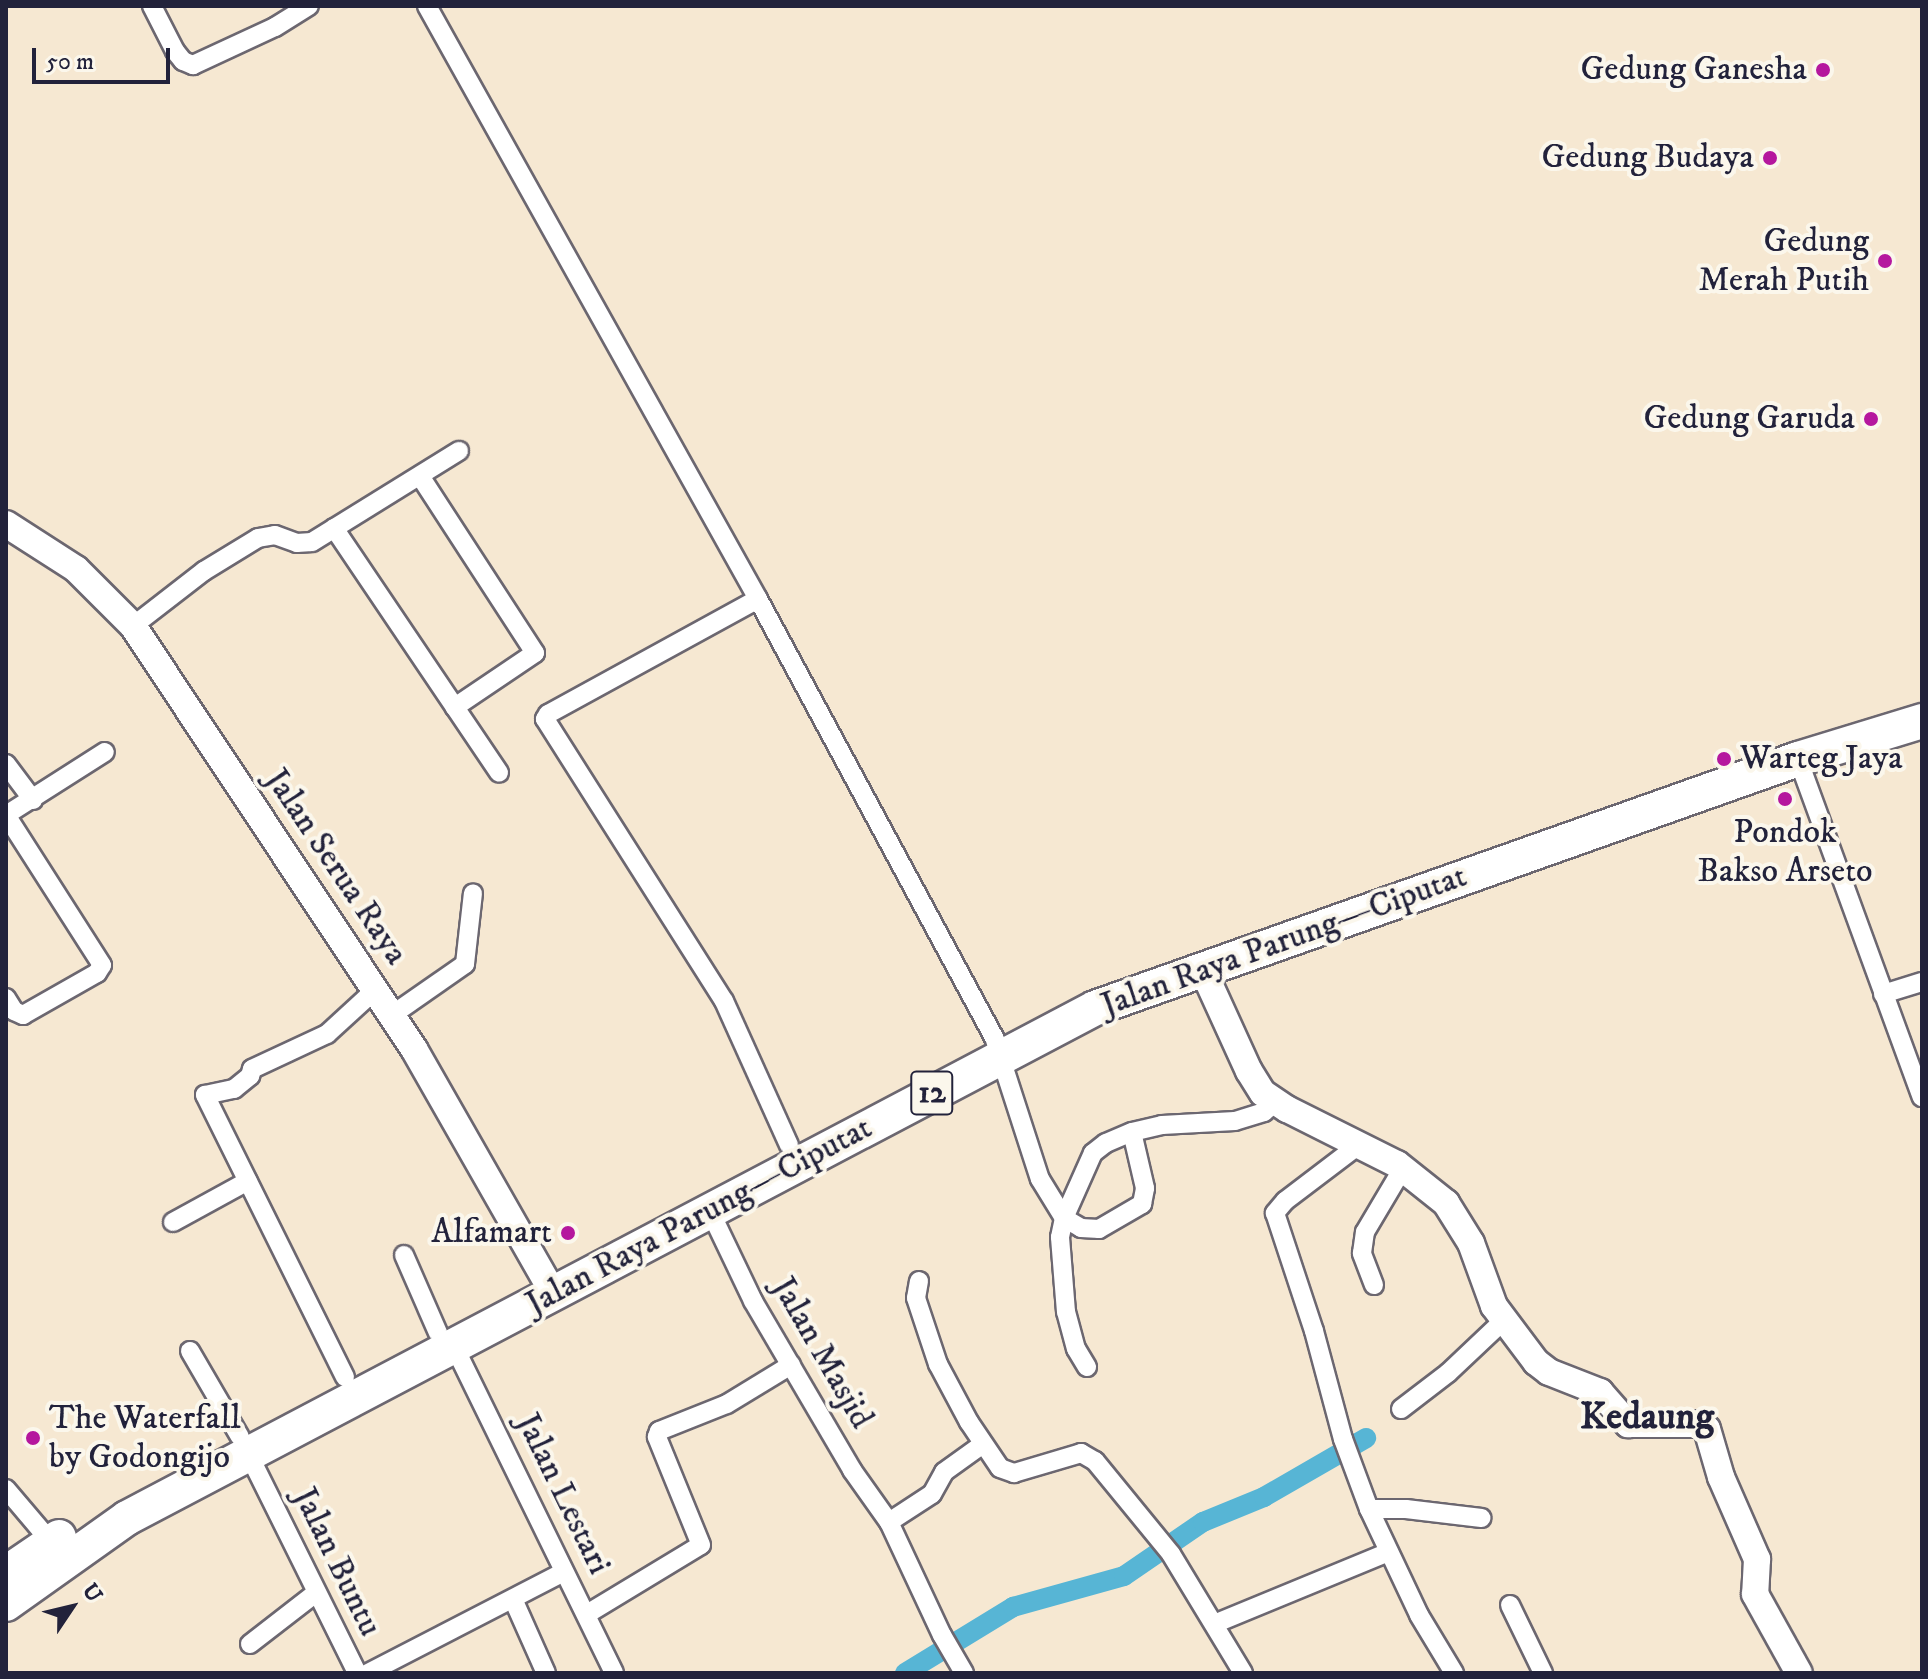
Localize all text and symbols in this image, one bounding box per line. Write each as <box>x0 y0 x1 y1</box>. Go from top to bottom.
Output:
scale bar <box>36 32 174 82</box>
text: 50 m <box>46 47 94 77</box>
place label: Gedung Ganesha <box>1581 50 1807 90</box>
marker: Gedung Ganesha <box>1814 61 1832 79</box>
place label: Gedung Budaya <box>1541 138 1754 178</box>
marker: Gedung Budaya <box>1761 149 1779 167</box>
place label: Gedung Merah Putih <box>1698 221 1869 300</box>
marker: Gedung Merah Putih <box>1876 252 1894 270</box>
place label: Gedung Garuda <box>1643 399 1855 439</box>
marker: Gedung Garuda <box>1862 410 1880 428</box>
place label: Warteg Jaya <box>1740 739 1903 779</box>
marker: Warteg Jaya <box>1715 750 1733 768</box>
street label: Jalan Serua Raya <box>256 761 416 973</box>
marker: Pondok Bakso Arseto <box>1776 790 1794 808</box>
place label: Pondok Bakso Arseto <box>1697 812 1873 892</box>
street label: Jalan Raya Parung—Ciputat <box>1096 856 1472 1026</box>
road number: 12 <box>910 1065 954 1121</box>
street label: Jalan Raya Parung—Ciputat <box>519 1107 879 1325</box>
place label: Alfamart <box>431 1213 552 1253</box>
marker: Alfamart <box>559 1224 577 1242</box>
street label: Jalan Masjid <box>762 1270 882 1436</box>
district label: Kedaung <box>1580 1395 1714 1441</box>
place label: The Waterfall by Godongijo <box>49 1398 241 1478</box>
street label: Jalan Lestari <box>507 1407 619 1581</box>
marker: The Waterfall by Godongijo <box>24 1429 42 1447</box>
street label: Jalan Buntu <box>284 1481 390 1643</box>
north arrow <box>32 1567 112 1647</box>
text: U <box>76 1578 108 1608</box>

